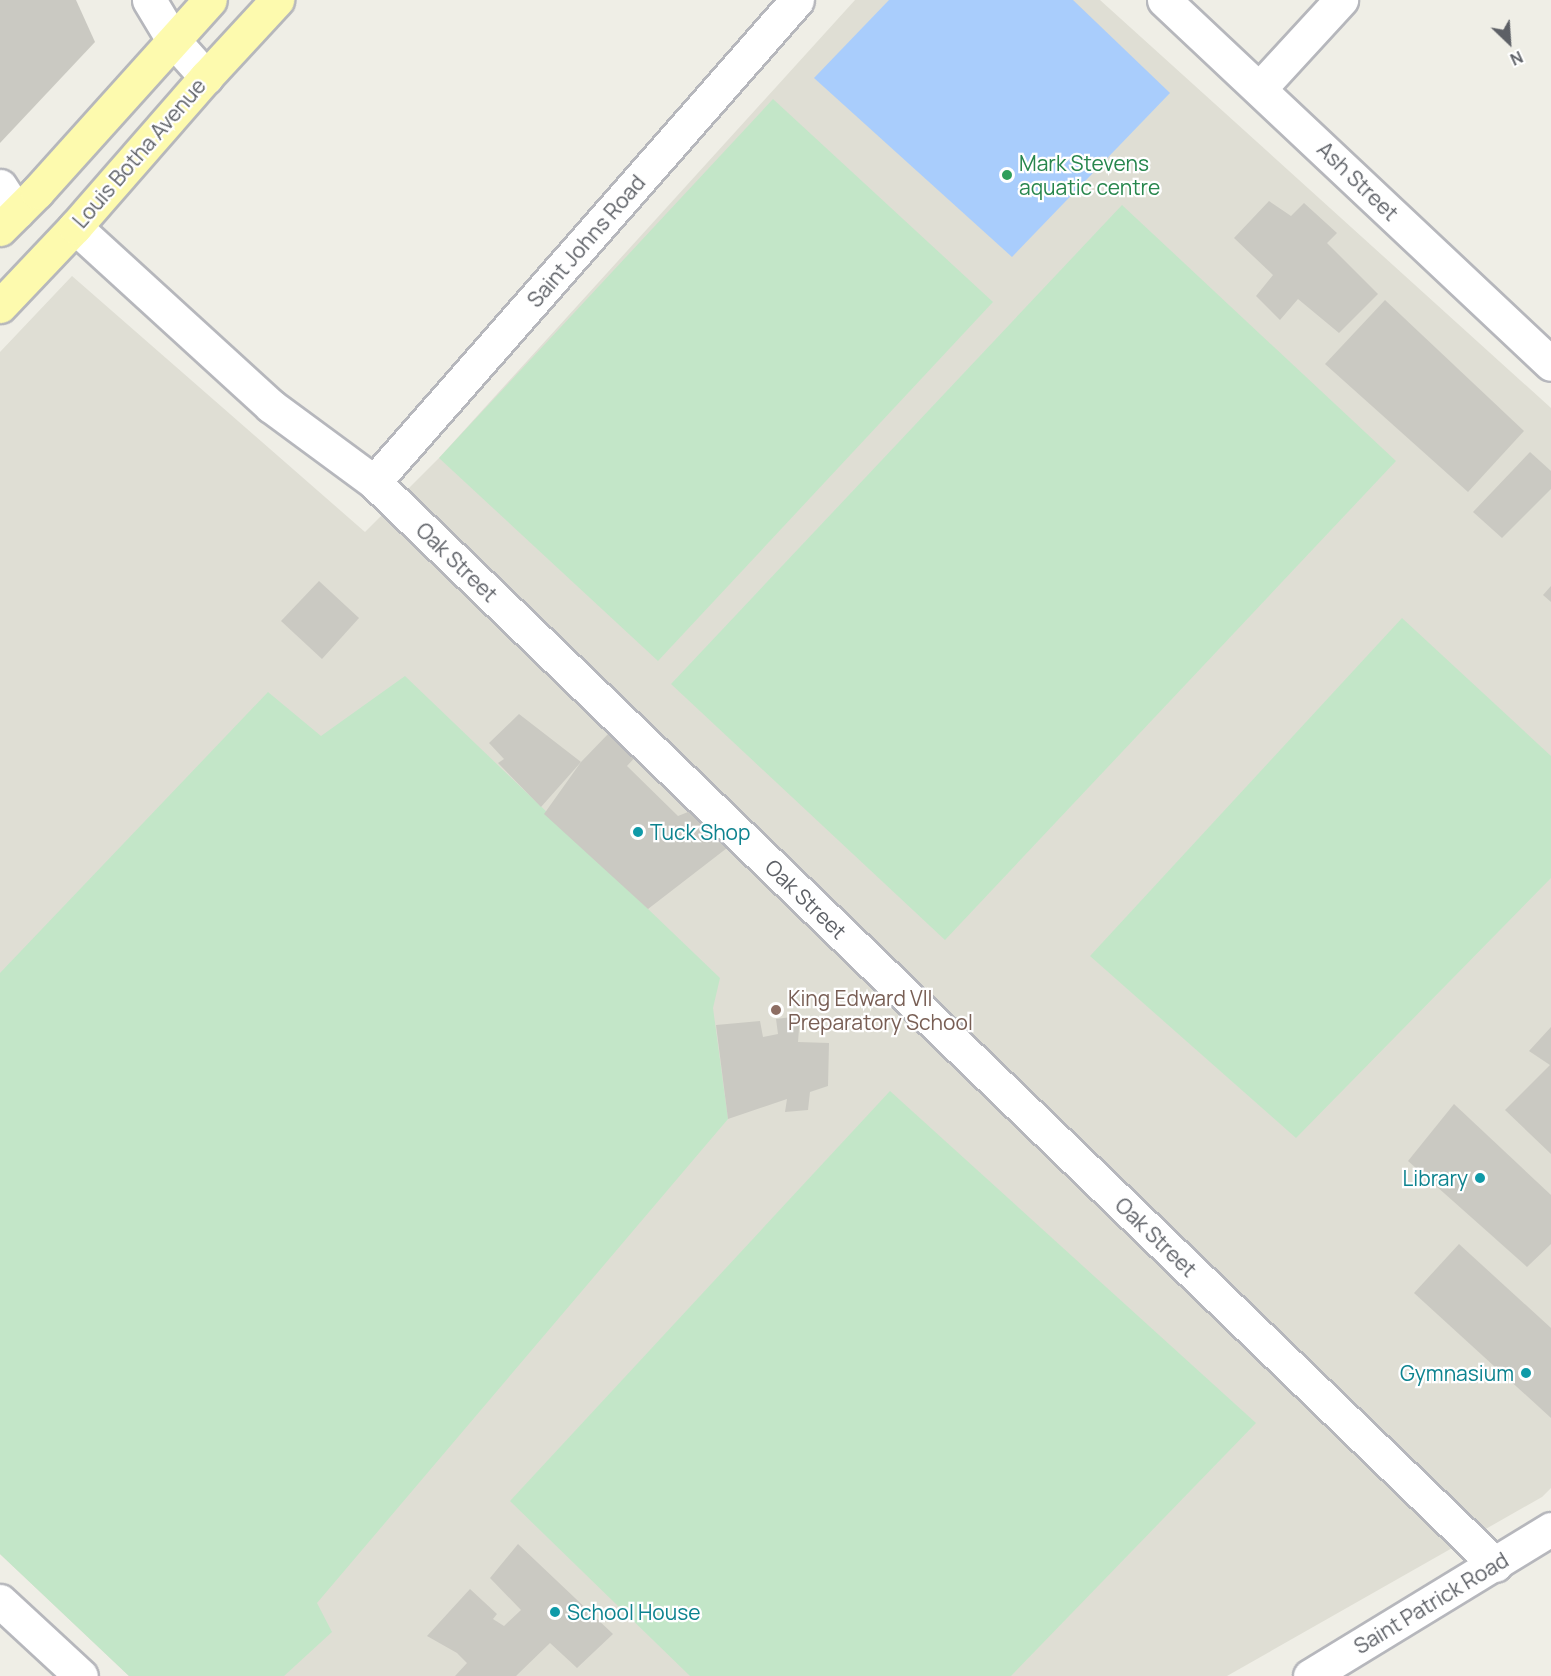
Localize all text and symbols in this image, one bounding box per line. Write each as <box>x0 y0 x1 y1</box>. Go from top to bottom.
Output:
north arrow <box>1479 12 1539 72</box>
text: N <box>1507 46 1526 71</box>
street label: Louis Botha Avenue <box>67 73 211 233</box>
street label: Ash Street <box>1312 136 1404 226</box>
place label: Mark Stevens aquatic centre <box>1019 150 1160 200</box>
marker: Mark Stevens aquatic centre <box>1000 168 1014 182</box>
street label: Saint Johns Road <box>522 170 650 312</box>
street label: Oak Street <box>411 517 503 607</box>
place label: Tuck Shop <box>650 819 750 845</box>
marker: Tuck Shop <box>631 825 645 839</box>
street label: Oak Street <box>760 854 852 944</box>
place label: King Edward VII Preparatory School <box>788 985 973 1035</box>
marker: King Edward VII Preparatory School <box>769 1003 783 1017</box>
place label: Library <box>1403 1165 1468 1191</box>
marker: Library <box>1473 1171 1487 1185</box>
street label: Oak Street <box>1110 1192 1202 1282</box>
place label: Gymnasium <box>1400 1360 1514 1386</box>
marker: Gymnasium <box>1519 1366 1533 1380</box>
street label: Saint Patrick Road <box>1349 1547 1513 1659</box>
place label: School House <box>567 1599 701 1625</box>
marker: School House <box>548 1605 562 1619</box>

